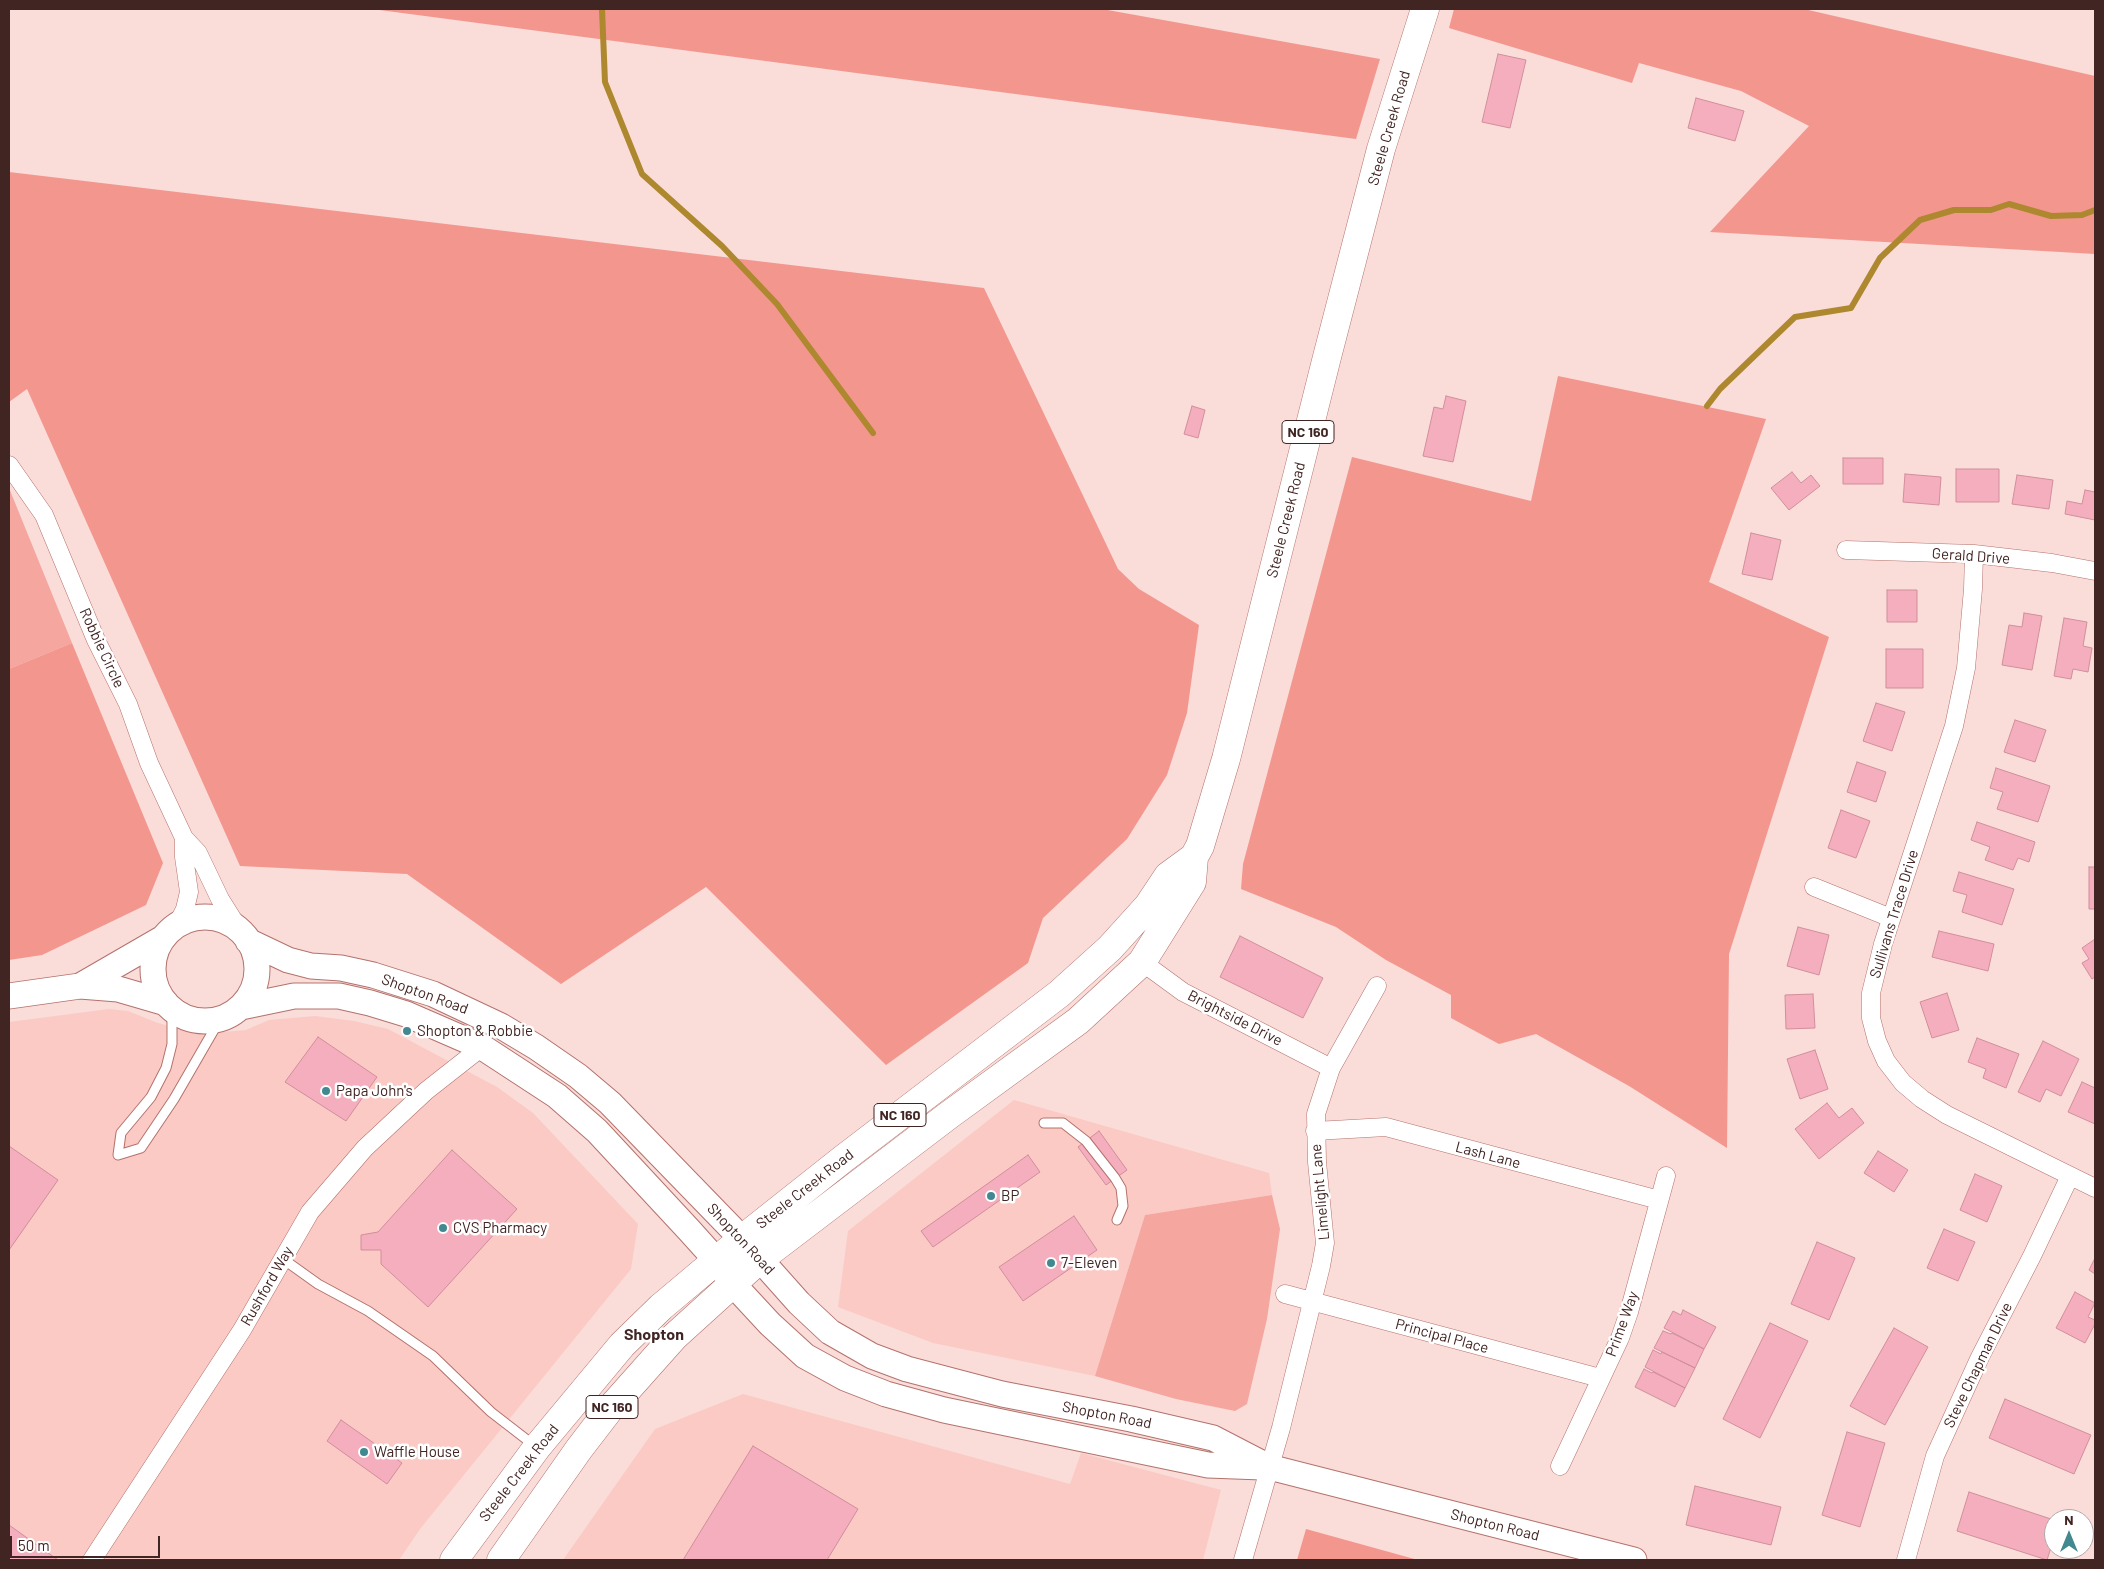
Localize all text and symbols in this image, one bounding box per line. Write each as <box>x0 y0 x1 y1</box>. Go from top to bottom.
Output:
street label: Steele Creek Road <box>1364 69 1414 187</box>
road number: NC 160 <box>1282 421 1334 444</box>
street label: Steele Creek Road <box>1263 460 1309 580</box>
street label: Gerald Drive <box>1931 544 2011 568</box>
street label: Robbie Circle <box>76 605 128 691</box>
street label: Sullivans Trace Drive <box>1866 848 1922 980</box>
street label: Shopton Road <box>379 970 471 1018</box>
street label: Brightside Drive <box>1185 986 1285 1050</box>
place label: Shopton & Robbie <box>417 1022 533 1040</box>
marker: Shopton & Robbie <box>401 1025 413 1037</box>
place label: Papa John's <box>336 1082 413 1100</box>
marker: Papa John's <box>320 1085 332 1097</box>
road number: NC 160 <box>874 1104 926 1126</box>
street label: Lash Lane <box>1453 1138 1523 1172</box>
street label: Limelight Lane <box>1307 1143 1333 1241</box>
street label: Steele Creek Road <box>753 1145 857 1233</box>
place label: BP <box>1001 1187 1019 1205</box>
marker: BP <box>985 1190 997 1202</box>
street label: Shopton Road <box>703 1200 779 1278</box>
place label: CVS Pharmacy <box>453 1219 547 1237</box>
marker: CVS Pharmacy <box>437 1222 449 1234</box>
street label: Rushford Way <box>237 1243 297 1329</box>
place label: 7-Eleven <box>1061 1254 1117 1272</box>
marker: 7-Eleven <box>1045 1257 1057 1269</box>
street label: Prime Way <box>1602 1289 1642 1359</box>
street label: Steve Chapman Drive <box>1940 1299 2016 1431</box>
street label: Principal Place <box>1393 1315 1491 1357</box>
district label: Shopton <box>624 1325 684 1345</box>
road number: NC 160 <box>586 1395 638 1418</box>
street label: Shopton Road <box>1061 1397 1153 1433</box>
street label: Steele Creek Road <box>475 1421 563 1525</box>
place label: Waffle House <box>374 1443 460 1461</box>
marker: Waffle House <box>358 1446 370 1458</box>
street label: Shopton Road <box>1449 1505 1541 1545</box>
north arrow <box>2044 1509 2094 1559</box>
text: N <box>2064 1511 2074 1528</box>
scale bar <box>12 1526 162 1558</box>
text: 50 m <box>18 1536 50 1554</box>

